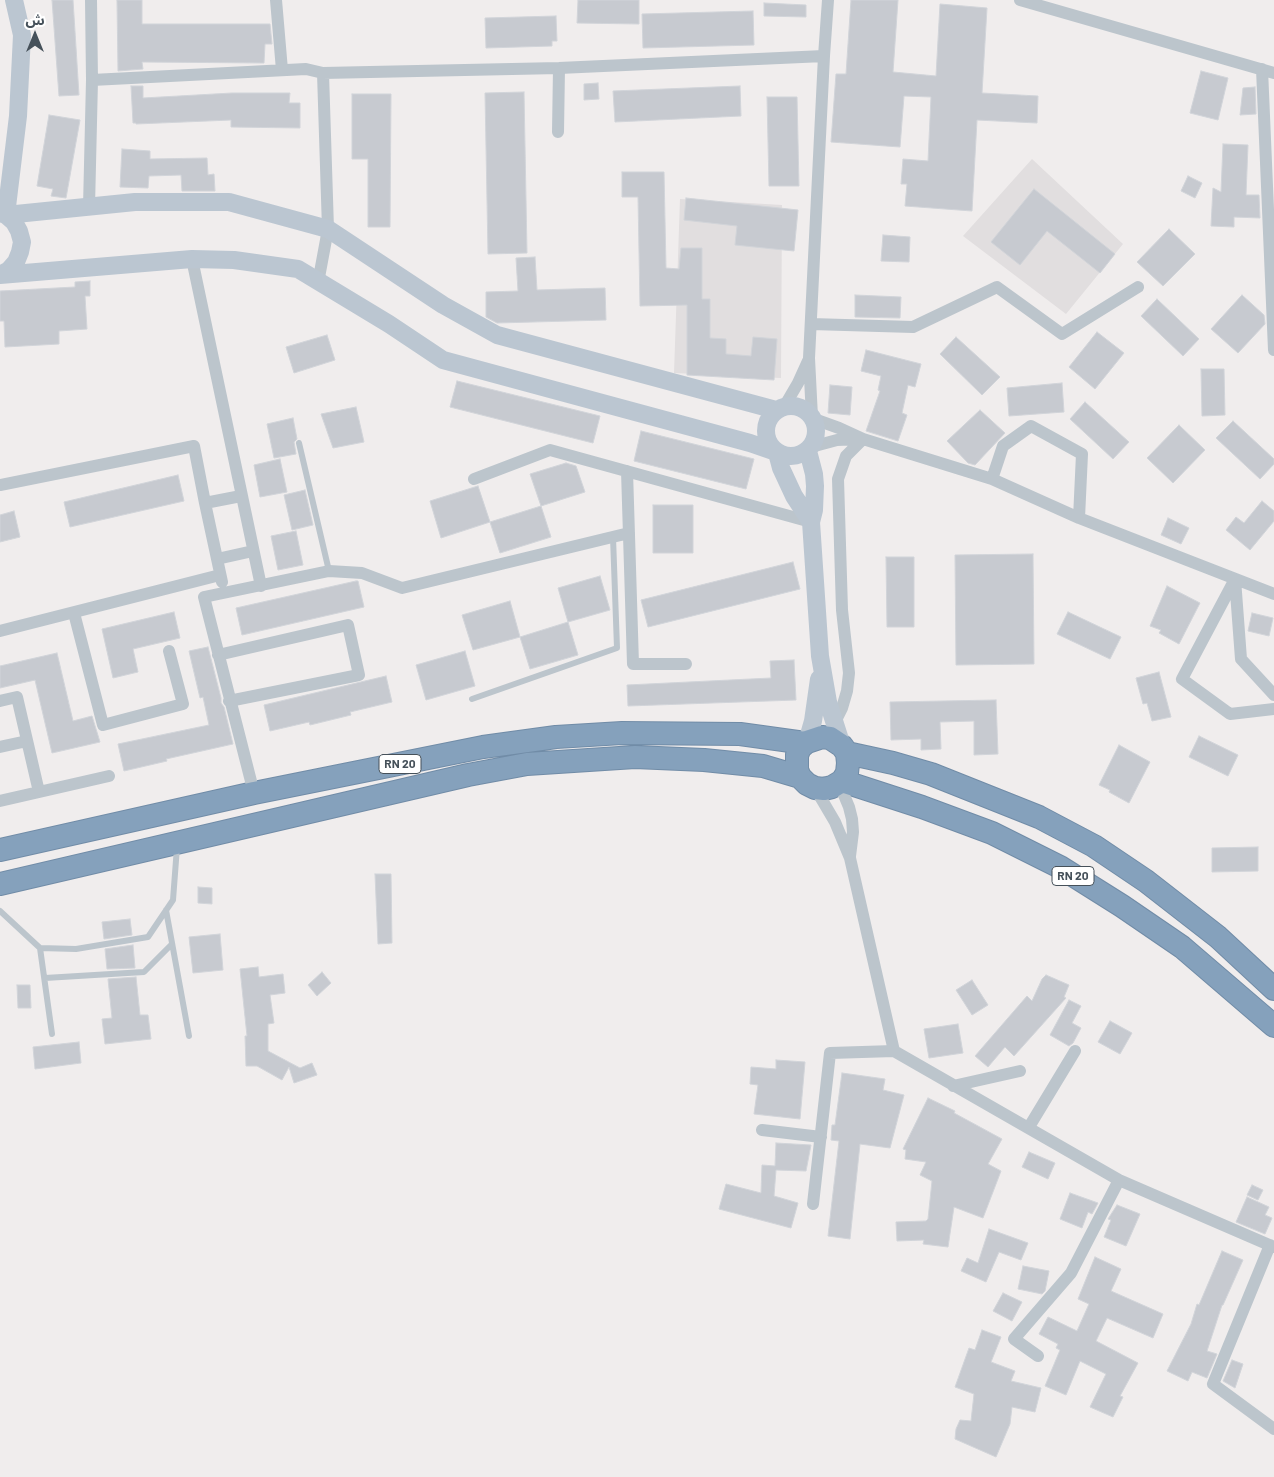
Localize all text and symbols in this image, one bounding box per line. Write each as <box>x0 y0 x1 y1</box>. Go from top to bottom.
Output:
north arrow <box>10 10 60 60</box>
text: ش <box>25 11 45 28</box>
road number: RN 20 <box>379 754 421 774</box>
road number: RN 20 <box>1052 866 1094 886</box>

